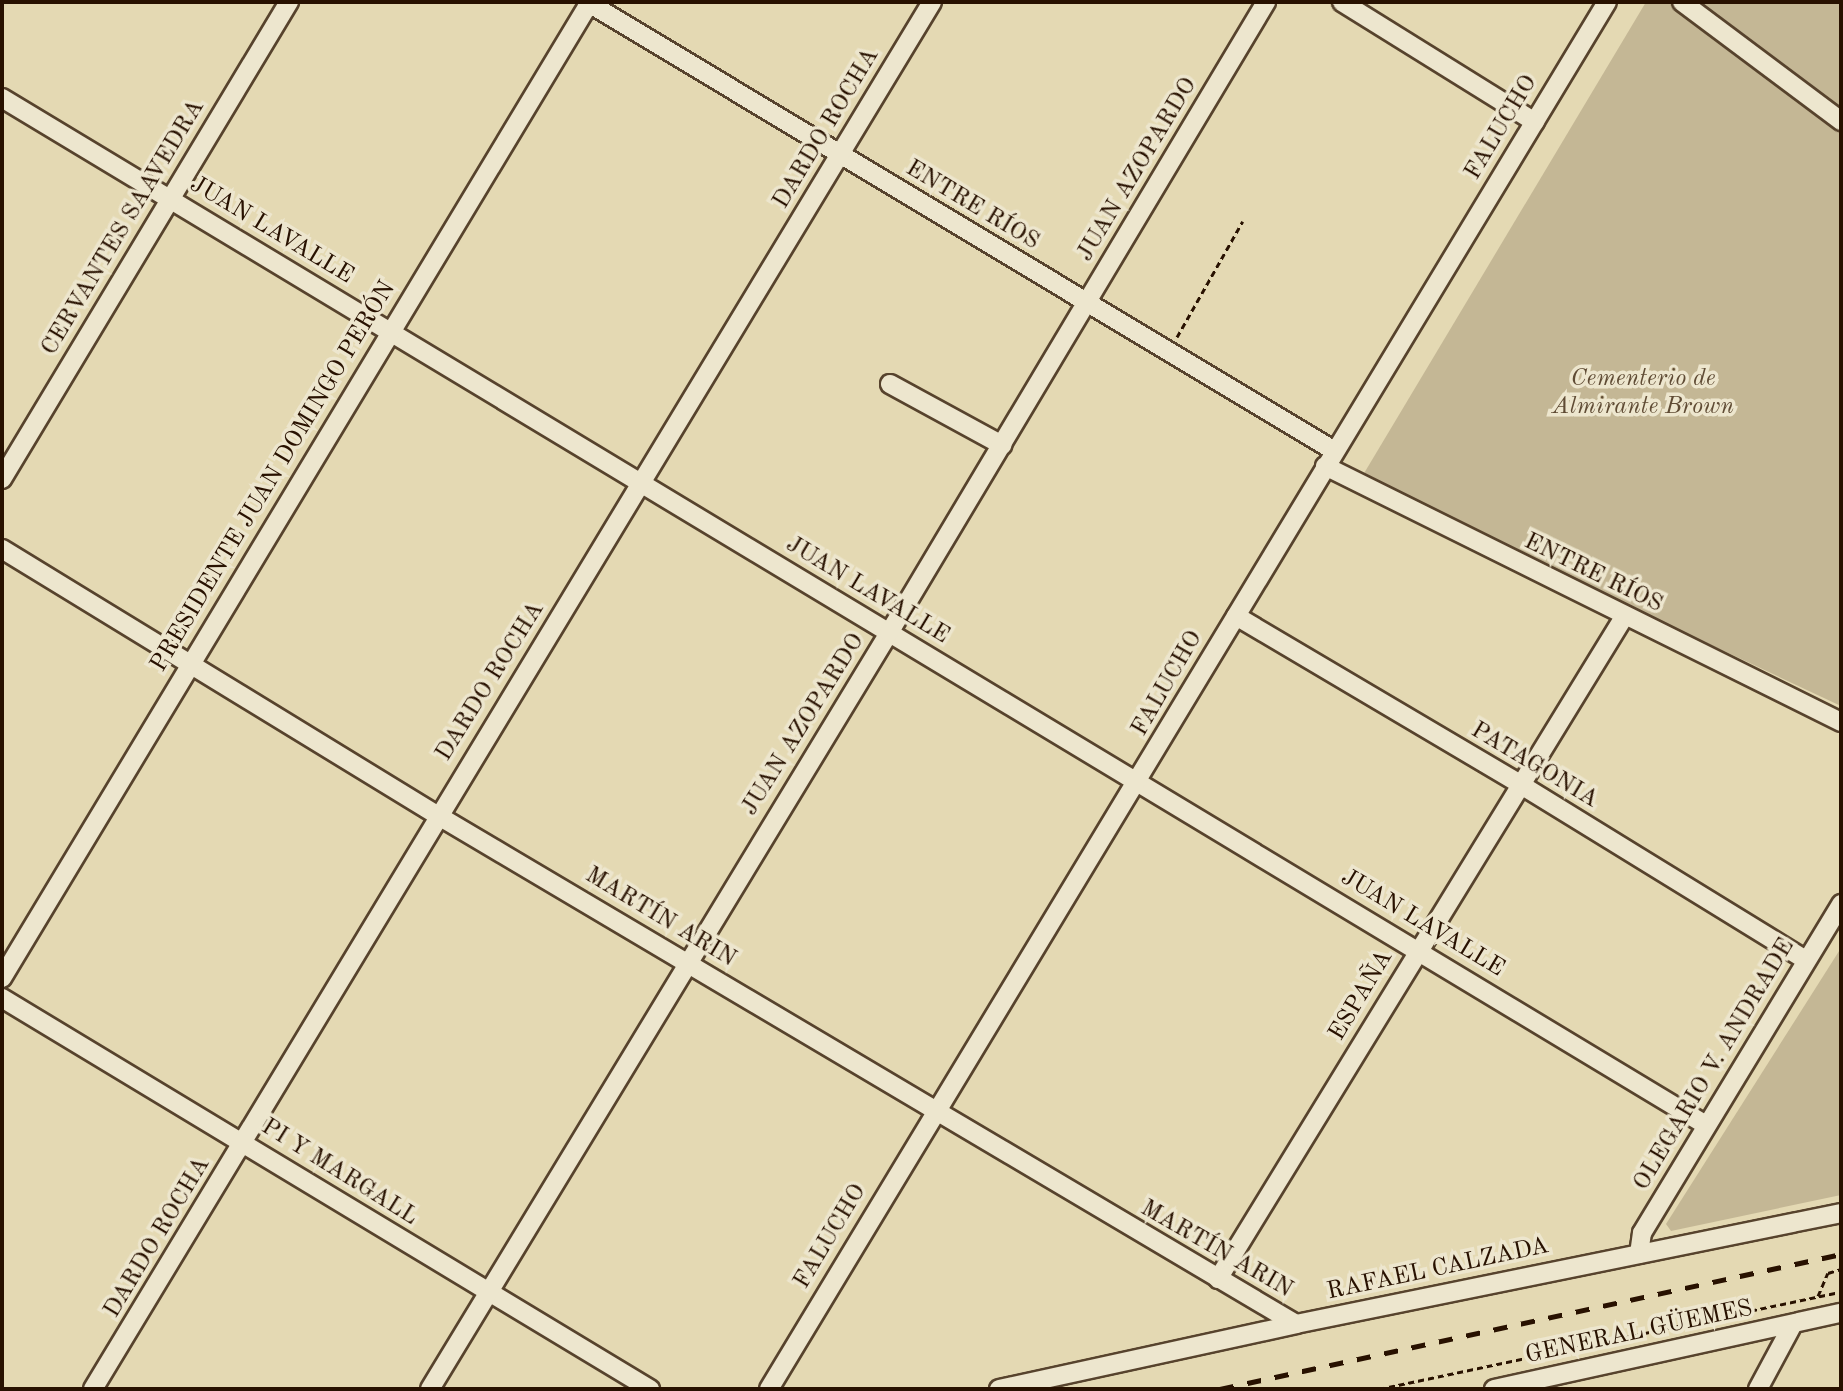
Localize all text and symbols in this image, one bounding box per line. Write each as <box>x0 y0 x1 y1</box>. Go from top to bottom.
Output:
street label: DARDO ROCHA <box>768 43 886 215</box>
street label: FALUCHO <box>1460 70 1544 186</box>
street label: JUAN AZOPARDO <box>1072 73 1204 267</box>
street label: CERVANTES SAAVEDRA <box>36 95 212 361</box>
street label: ENTRE RÍOS <box>900 155 1044 257</box>
street label: JUAN LAVALLE <box>184 171 358 291</box>
street label: PRESIDENTE JUAN DOMINGO PERÓN <box>145 276 403 678</box>
park label: Cementerio de Almirante Brown <box>1552 366 1734 422</box>
street label: ENTRE RÍOS <box>1519 528 1667 620</box>
street label: JUAN LAVALLE <box>780 531 954 651</box>
street label: DARDO ROCHA <box>430 597 552 767</box>
street label: FALUCHO <box>1126 626 1210 742</box>
street label: JUAN AZOPARDO <box>736 629 872 821</box>
street label: PATAGONIA <box>1465 717 1603 815</box>
street label: MARTÍN ARIN <box>579 862 741 974</box>
street label: JUAN LAVALLE <box>1335 864 1509 984</box>
street label: OLEGARIO V. ANDRADE <box>1628 934 1802 1196</box>
street label: ESPAÑA <box>1324 946 1400 1046</box>
street label: PI Y MARGALL <box>255 1113 423 1233</box>
street label: DARDO ROCHA <box>99 1152 217 1324</box>
street label: FALUCHO <box>789 1179 873 1295</box>
street label: MARTÍN ARIN <box>1135 1195 1297 1305</box>
street label: RAFAEL CALZADA <box>1324 1232 1552 1308</box>
street label: GENERAL GÜEMES <box>1523 1295 1755 1371</box>

